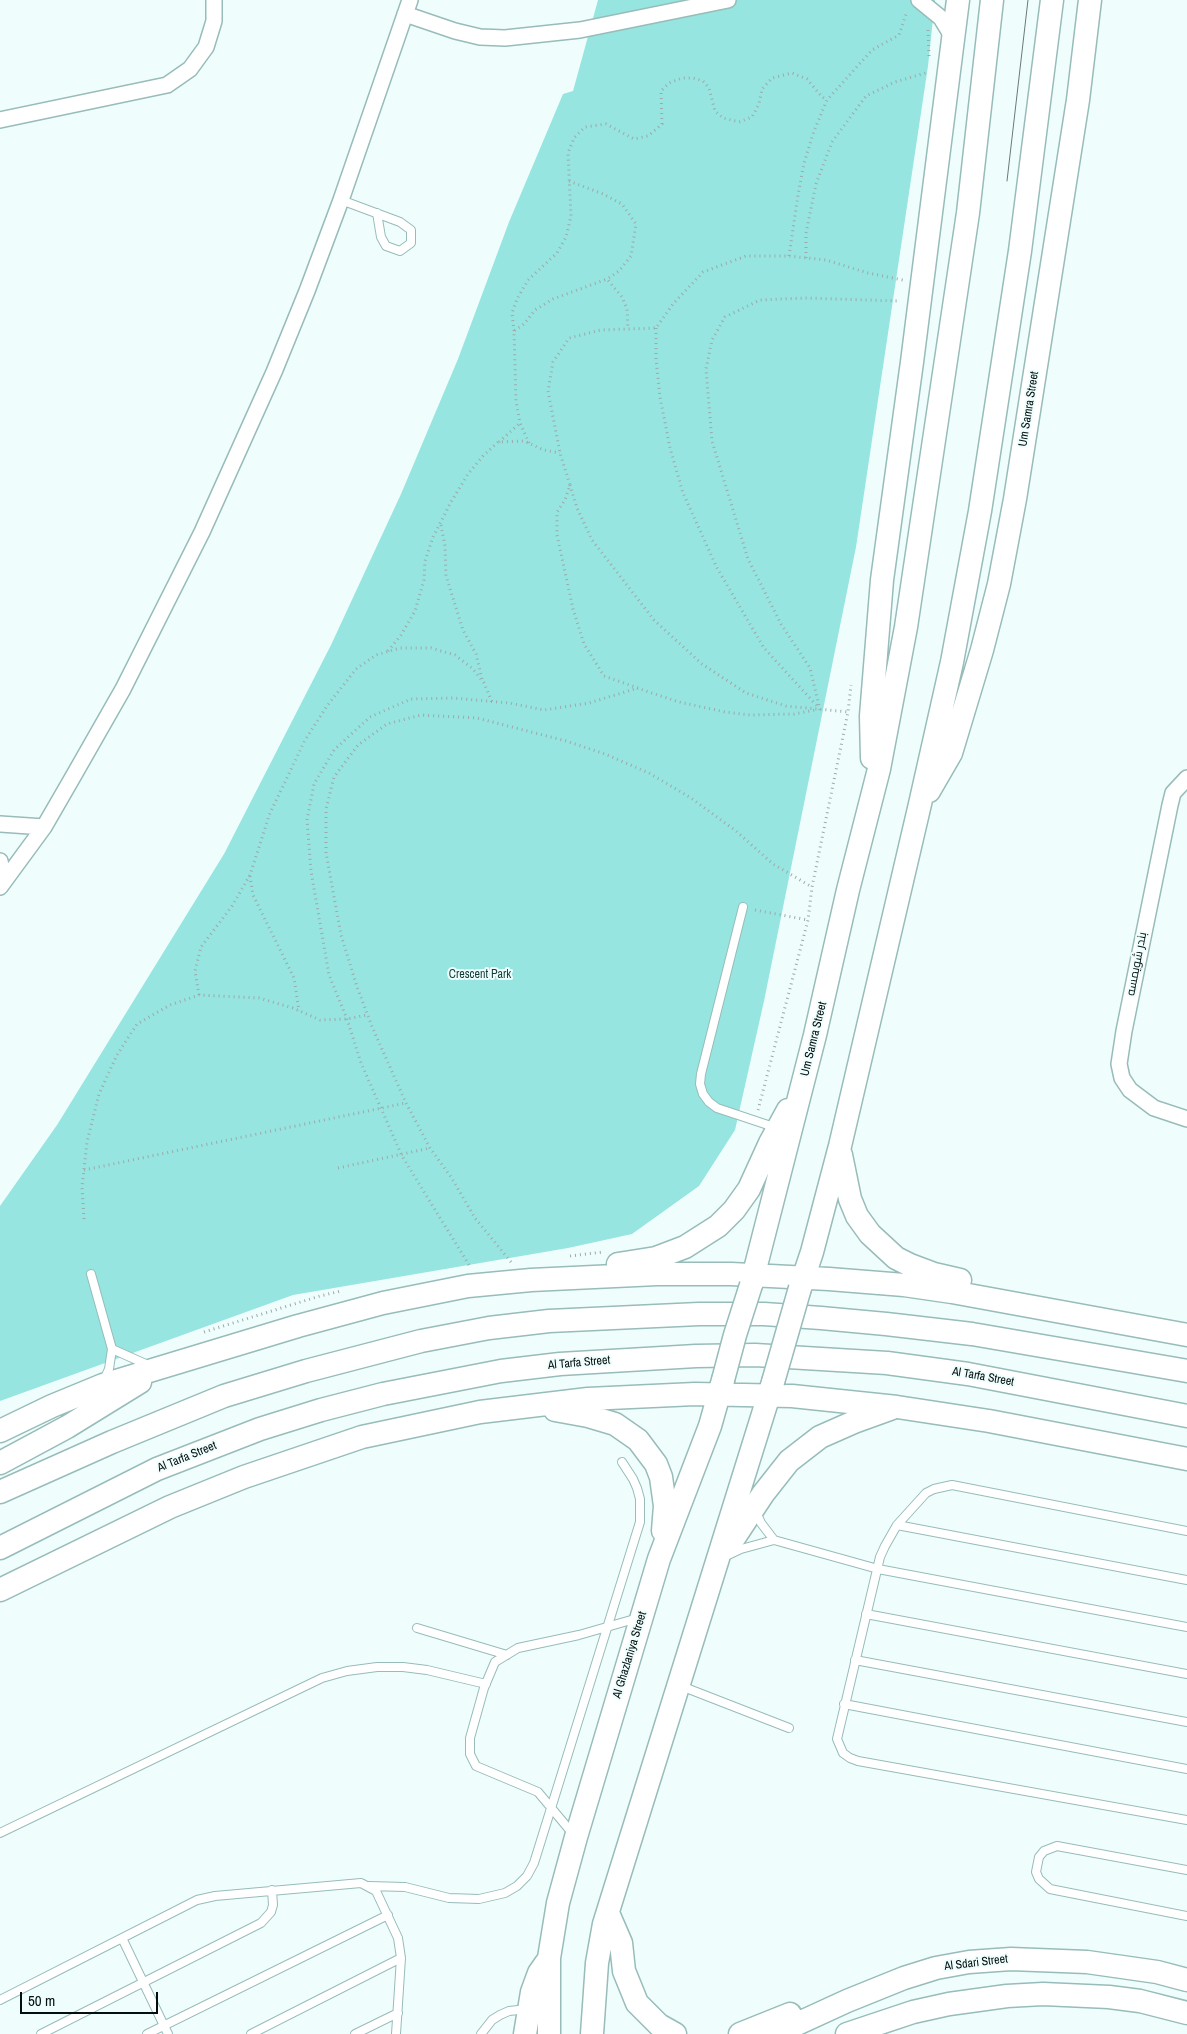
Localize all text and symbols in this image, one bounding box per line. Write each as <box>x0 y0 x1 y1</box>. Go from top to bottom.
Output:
street label: Um Samra Street <box>1016 370 1042 448</box>
street label: بندر شويمسه <box>1124 931 1150 997</box>
park label: Crescent Park <box>449 968 511 982</box>
street label: Um Samra Street <box>798 1000 830 1078</box>
street label: Al Tarfa Street <box>547 1353 611 1373</box>
street label: Al Tarfa Street <box>951 1364 1015 1390</box>
street label: Al Tarfa Street <box>155 1439 219 1475</box>
street label: Al Ghazlaniya Street <box>610 1610 650 1700</box>
street label: Al Sdari Street <box>943 1952 1009 1974</box>
scale bar <box>22 1982 160 2014</box>
text: 50 m <box>28 1990 55 2011</box>

